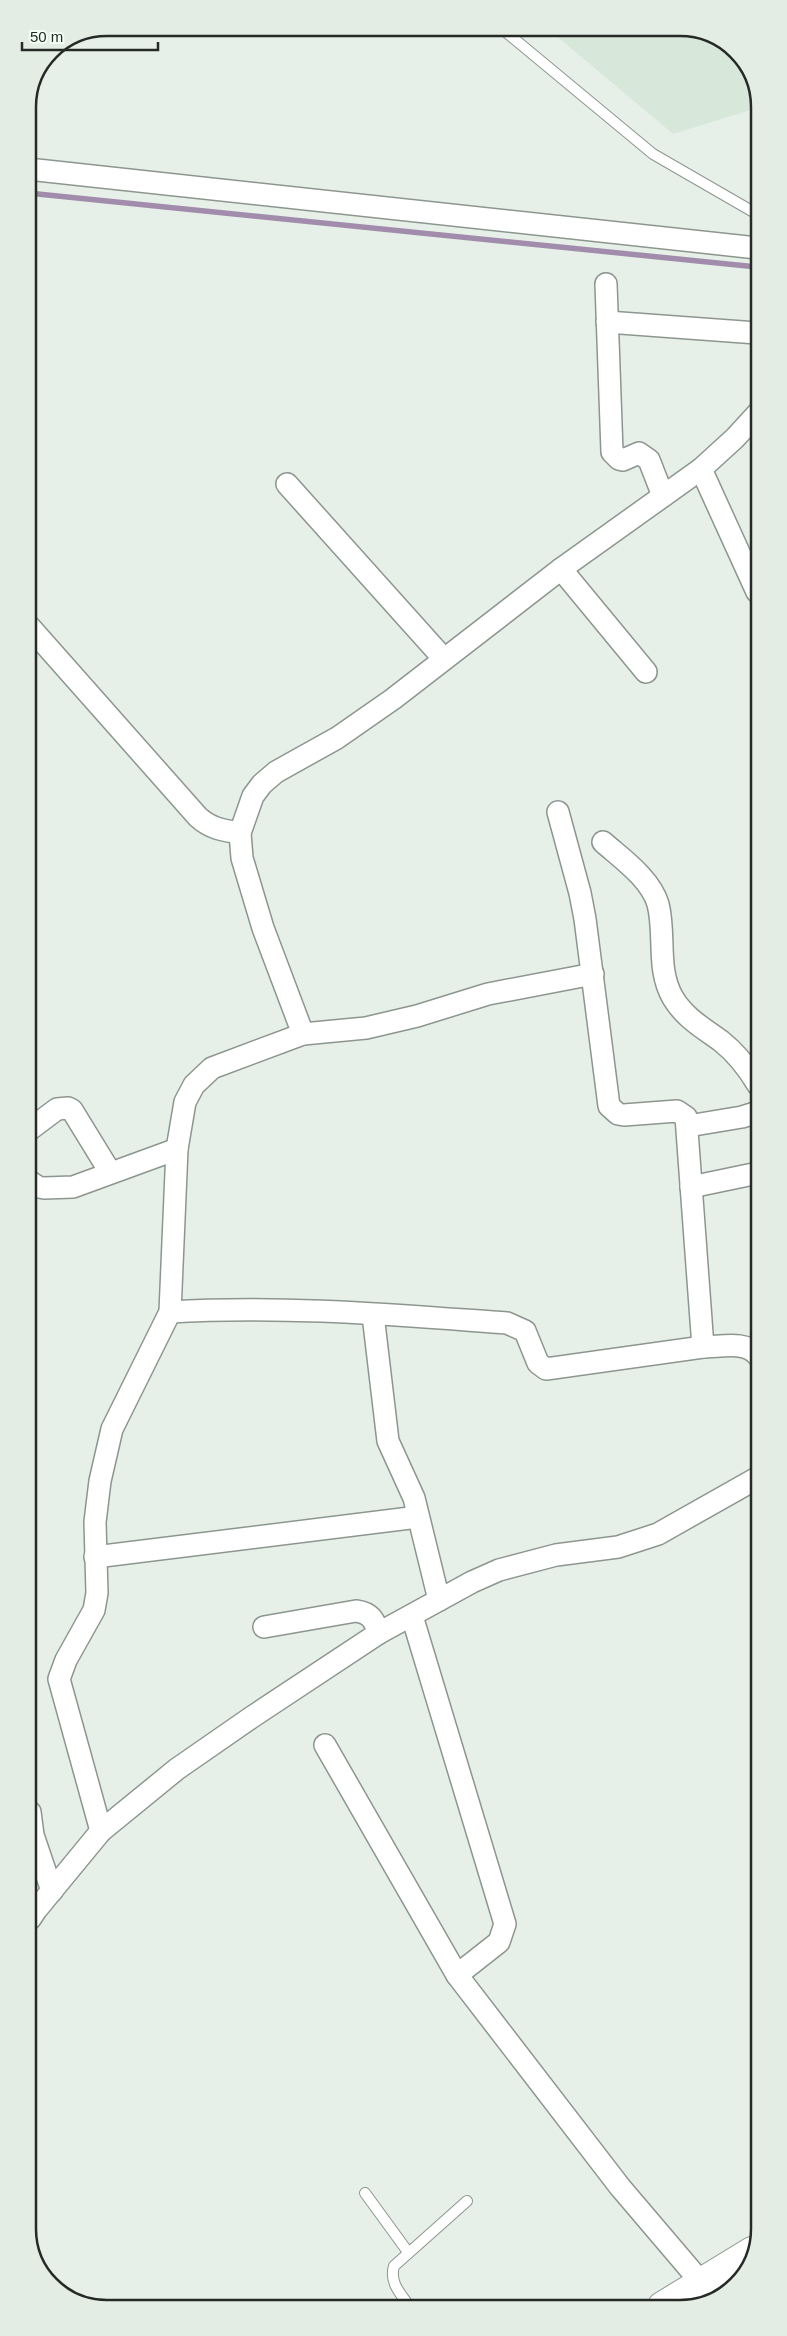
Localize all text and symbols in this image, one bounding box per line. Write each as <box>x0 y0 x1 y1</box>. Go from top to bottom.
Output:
scale bar <box>22 20 159 52</box>
text: 50 m <box>30 28 63 45</box>

